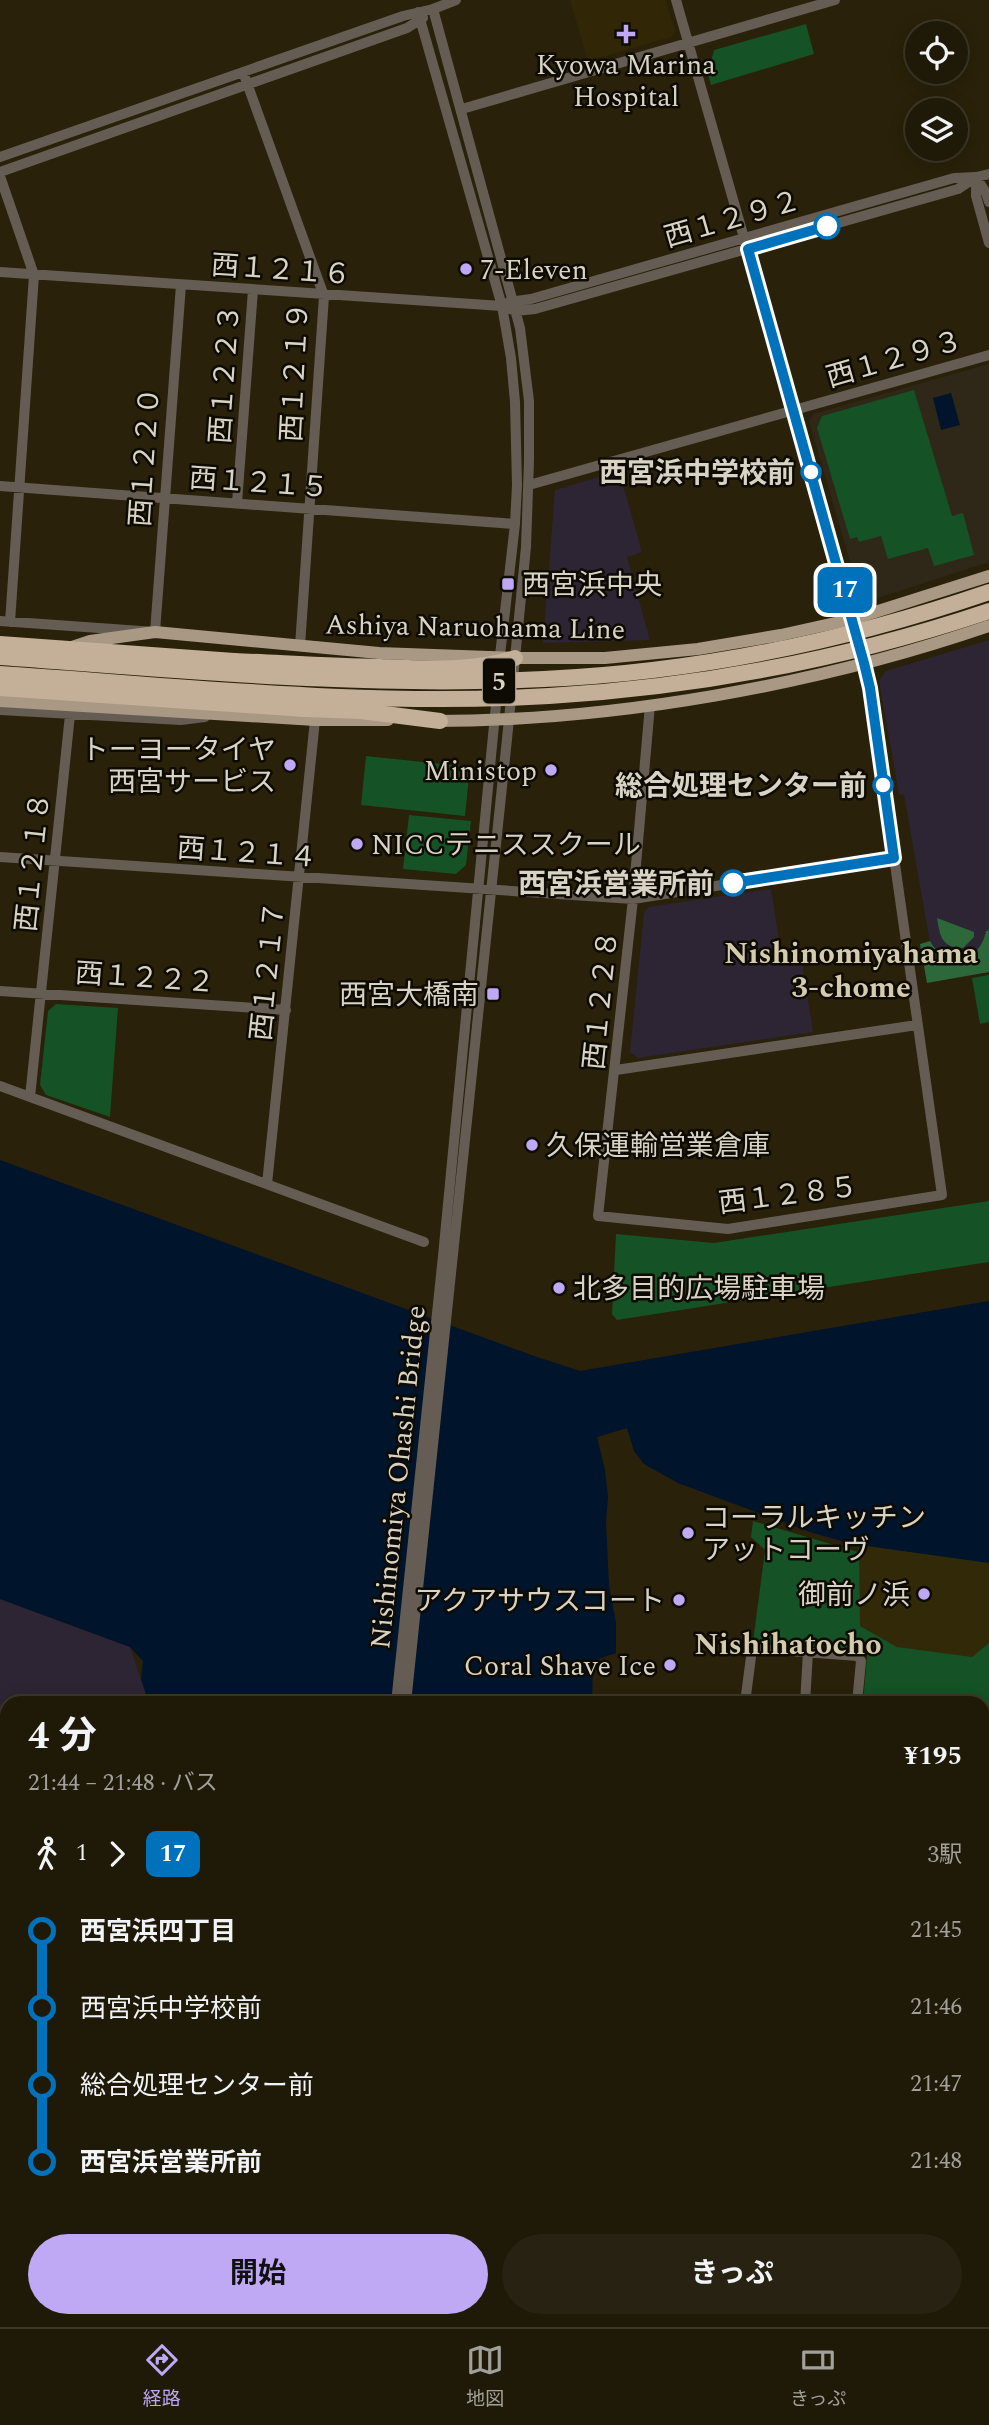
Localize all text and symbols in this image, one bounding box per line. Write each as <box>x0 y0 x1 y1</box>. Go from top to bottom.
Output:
map controls <box>905 21 968 161</box>
button: locate <box>905 21 968 84</box>
marker: Kyowa Marina Hospital <box>616 24 636 44</box>
place label: Kyowa Marina Hospital <box>536 44 716 119</box>
button: layers <box>905 98 968 161</box>
street label: 西１２９２ <box>659 179 806 259</box>
unlabelled marker <box>814 213 840 239</box>
street label: 西１２１６ <box>210 244 352 297</box>
place label: 7-Eleven <box>480 249 588 292</box>
marker: 7-Eleven <box>458 261 474 277</box>
street label: 西１２１９ <box>270 301 321 443</box>
street label: 西１２２３ <box>199 303 252 445</box>
street label: 西１２９３ <box>821 319 968 399</box>
street label: 西１２２０ <box>119 386 172 528</box>
place label: 西宮浜中学校前 <box>599 452 795 495</box>
street label: 西１２１５ <box>188 457 330 510</box>
marker: 西宮浜中学校前 <box>801 462 821 482</box>
place label: 西宮浜中央 <box>522 564 662 607</box>
line badge: 17 <box>814 567 876 613</box>
text: 17 <box>832 572 858 608</box>
marker: 西宮浜中央 <box>500 576 516 592</box>
street label: Ashiya Naruohama Line <box>324 603 626 652</box>
road number: 5 <box>483 659 515 704</box>
place label: トーヨータイヤ 西宮サービス <box>81 729 276 804</box>
place label: Ministop <box>424 750 537 793</box>
marker: トーヨータイヤ 西宮サービス <box>282 757 298 773</box>
marker: Ministop <box>543 762 559 778</box>
place label: 総合処理センター前 <box>615 765 867 808</box>
marker: 総合処理センター前 <box>873 775 893 795</box>
street label: 西１２１８ <box>5 790 62 934</box>
place label: NICCテニススクール <box>371 824 641 867</box>
street label: 西１２１４ <box>176 827 318 880</box>
marker: NICCテニススクール <box>349 836 365 852</box>
place label: 西宮浜営業所前 <box>518 863 714 906</box>
marker: 西宮浜営業所前 <box>720 870 746 896</box>
street label: 西１２１７ <box>240 899 297 1043</box>
street label: 西１２２８ <box>573 928 630 1072</box>
district label: Nishinomiyahama 3-chome <box>724 931 979 1011</box>
street label: 西１２２２ <box>74 952 216 1005</box>
place label: 西宮大橋南 <box>339 974 479 1017</box>
marker: 西宮大橋南 <box>485 986 501 1002</box>
place label: 久保運輸営業倉庫 <box>546 1125 770 1168</box>
marker: 久保運輸営業倉庫 <box>524 1137 540 1153</box>
street label: 西１２８５ <box>716 1166 860 1225</box>
place label: 北多目的広場駐車場 <box>573 1268 825 1311</box>
marker: 北多目的広場駐車場 <box>551 1280 567 1296</box>
street label: Nishinomiya Ohashi Bridge <box>359 1303 438 1651</box>
place label: コーラルキッチン アットコーヴ <box>702 1497 926 1572</box>
marker: コーラルキッチン アットコーヴ <box>680 1525 696 1541</box>
place label: 御前ノ浜 <box>798 1574 910 1617</box>
place label: アクアサウスコート <box>414 1580 665 1623</box>
marker: 御前ノ浜 <box>916 1586 932 1602</box>
marker: アクアサウスコート <box>671 1592 687 1608</box>
district label: Nishihatocho <box>694 1622 882 1668</box>
place label: Coral Shave Ice <box>464 1645 656 1688</box>
marker: Coral Shave Ice <box>662 1657 678 1673</box>
text: 4 分 <box>28 1708 97 1766</box>
text: ¥195 <box>904 1736 962 1776</box>
text: 21:44 – 21:48 · バス <box>28 1766 218 1801</box>
icon: walk <box>28 1835 66 1873</box>
icon: forward <box>98 1835 136 1873</box>
text: 1 <box>76 1836 88 1871</box>
text: 17 <box>160 1836 186 1872</box>
text: 3駅 <box>928 1838 962 1873</box>
text: 西宮浜四丁目 <box>80 1912 236 1952</box>
text: 21:45 <box>910 1913 962 1948</box>
text: 西宮浜中学校前 <box>80 1989 262 2029</box>
text: 21:46 <box>910 1990 962 2025</box>
text: 総合処理センター前 <box>80 2066 314 2106</box>
text: 21:47 <box>910 2067 962 2102</box>
text: 西宮浜営業所前 <box>80 2143 262 2183</box>
text: 21:48 <box>910 2144 962 2179</box>
button: 開始 <box>28 2234 488 2314</box>
button: きっぷ <box>502 2234 962 2314</box>
tab: 経路 <box>143 2341 181 2414</box>
tab: 地図 <box>466 2341 504 2414</box>
tab: きっぷ <box>790 2341 846 2414</box>

